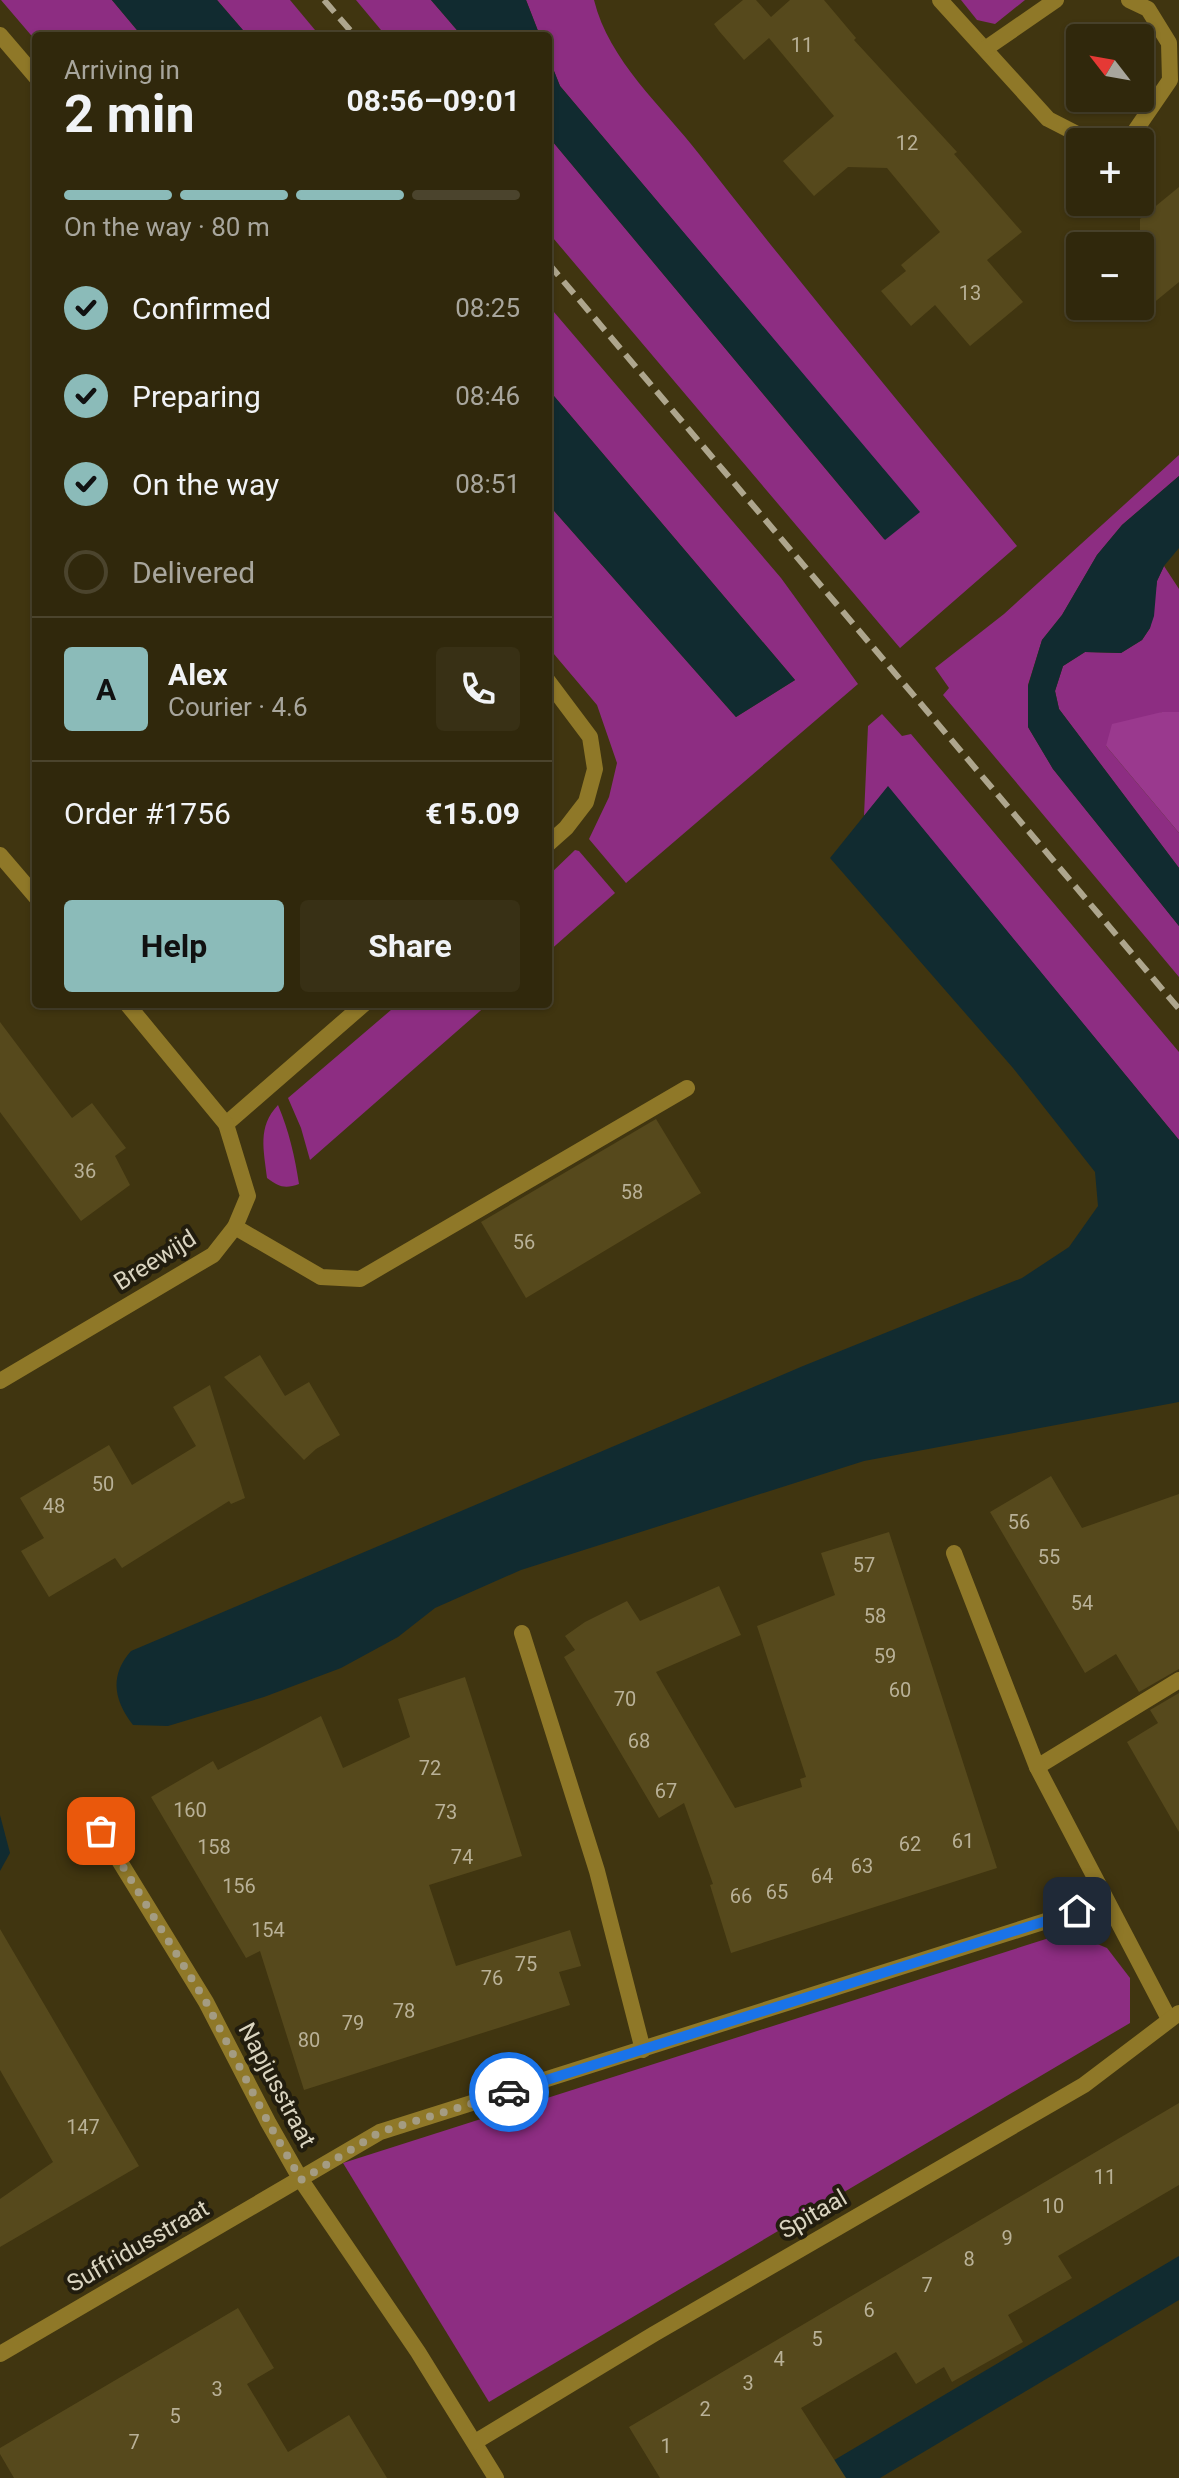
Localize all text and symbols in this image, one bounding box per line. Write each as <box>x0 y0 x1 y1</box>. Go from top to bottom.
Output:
north arrow <box>1066 24 1154 112</box>
map controls <box>1066 24 1154 320</box>
house number: 11 <box>791 33 813 57</box>
text: Arriving in <box>64 55 180 85</box>
text: 08:56–09:01 <box>346 83 520 118</box>
text: 2 min <box>64 84 195 145</box>
button: + <box>1066 128 1154 216</box>
house number: 12 <box>896 131 918 155</box>
text: On the way · 80 m <box>64 212 270 242</box>
button: − <box>1066 232 1154 320</box>
house number: 13 <box>959 281 981 305</box>
icon: check <box>64 286 108 330</box>
text: Confirmed <box>132 291 271 326</box>
text: 08:25 <box>455 293 520 323</box>
icon: check <box>64 374 108 418</box>
text: Preparing <box>132 379 261 414</box>
text: 08:46 <box>455 381 520 411</box>
icon: check <box>64 462 108 506</box>
text: On the way <box>132 467 279 502</box>
text: 08:51 <box>455 469 520 499</box>
text: Delivered <box>132 555 255 590</box>
button: phone <box>436 647 520 731</box>
text: Alex <box>168 657 228 692</box>
text: A <box>96 672 116 707</box>
text: Courier · 4.6 <box>168 692 308 722</box>
text: Order #1756 <box>64 796 231 831</box>
text: €15.09 <box>425 796 520 831</box>
button: Help <box>64 900 284 992</box>
button: Share <box>300 900 520 992</box>
house number: 36 <box>74 1159 96 1183</box>
house number: 58 <box>621 1180 643 1204</box>
street label: Breewijd <box>109 1224 201 1296</box>
house number: 56 <box>513 1230 535 1254</box>
house number: 50 <box>92 1472 114 1496</box>
house number: 48 <box>43 1494 65 1518</box>
house number: 56 <box>1008 1510 1030 1534</box>
house number: 55 <box>1038 1545 1060 1569</box>
house number: 57 <box>853 1553 875 1577</box>
house number: 54 <box>1071 1591 1093 1615</box>
house number: 58 <box>864 1604 886 1628</box>
house number: 59 <box>874 1644 896 1668</box>
house number: 60 <box>889 1678 911 1702</box>
house number: 70 <box>614 1687 636 1711</box>
house number: 68 <box>628 1729 650 1753</box>
house number: 72 <box>419 1756 441 1780</box>
house number: 67 <box>655 1779 677 1803</box>
pin <box>67 1797 135 1865</box>
house number: 160 <box>173 1798 207 1822</box>
house number: 73 <box>435 1800 457 1824</box>
icon: bag <box>79 1809 123 1853</box>
house number: 61 <box>952 1829 974 1853</box>
house number: 62 <box>899 1832 921 1856</box>
house number: 158 <box>197 1835 231 1859</box>
house number: 74 <box>451 1845 473 1869</box>
house number: 63 <box>851 1854 873 1878</box>
house number: 64 <box>811 1864 833 1888</box>
house number: 156 <box>222 1874 256 1898</box>
pin <box>1043 1877 1111 1945</box>
house number: 65 <box>766 1880 788 1904</box>
house number: 66 <box>730 1884 752 1908</box>
icon: home <box>1055 1889 1099 1933</box>
house number: 154 <box>251 1918 285 1942</box>
house number: 75 <box>515 1952 537 1976</box>
house number: 76 <box>481 1966 503 1990</box>
house number: 78 <box>393 1999 415 2023</box>
house number: 79 <box>342 2011 364 2035</box>
street label: Napjusstraat <box>233 2018 322 2152</box>
house number: 80 <box>298 2028 320 2052</box>
courier <box>469 2052 549 2132</box>
icon: car <box>487 2070 531 2114</box>
house number: 147 <box>66 2115 100 2139</box>
house number: 11 <box>1094 2165 1116 2189</box>
street label: Spitaal <box>774 2184 852 2244</box>
street label: Suffridusstraat <box>62 2194 214 2298</box>
house number: 10 <box>1042 2194 1064 2218</box>
house number: 9 <box>1001 2226 1013 2250</box>
house number: 8 <box>963 2247 975 2271</box>
house number: 7 <box>921 2273 933 2297</box>
house number: 6 <box>863 2298 875 2322</box>
house number: 5 <box>811 2327 823 2351</box>
house number: 4 <box>773 2347 785 2371</box>
house number: 3 <box>742 2371 754 2395</box>
house number: 3 <box>211 2377 223 2401</box>
house number: 2 <box>699 2397 711 2421</box>
house number: 5 <box>169 2404 181 2428</box>
house number: 7 <box>128 2430 140 2454</box>
house number: 1 <box>660 2434 672 2458</box>

